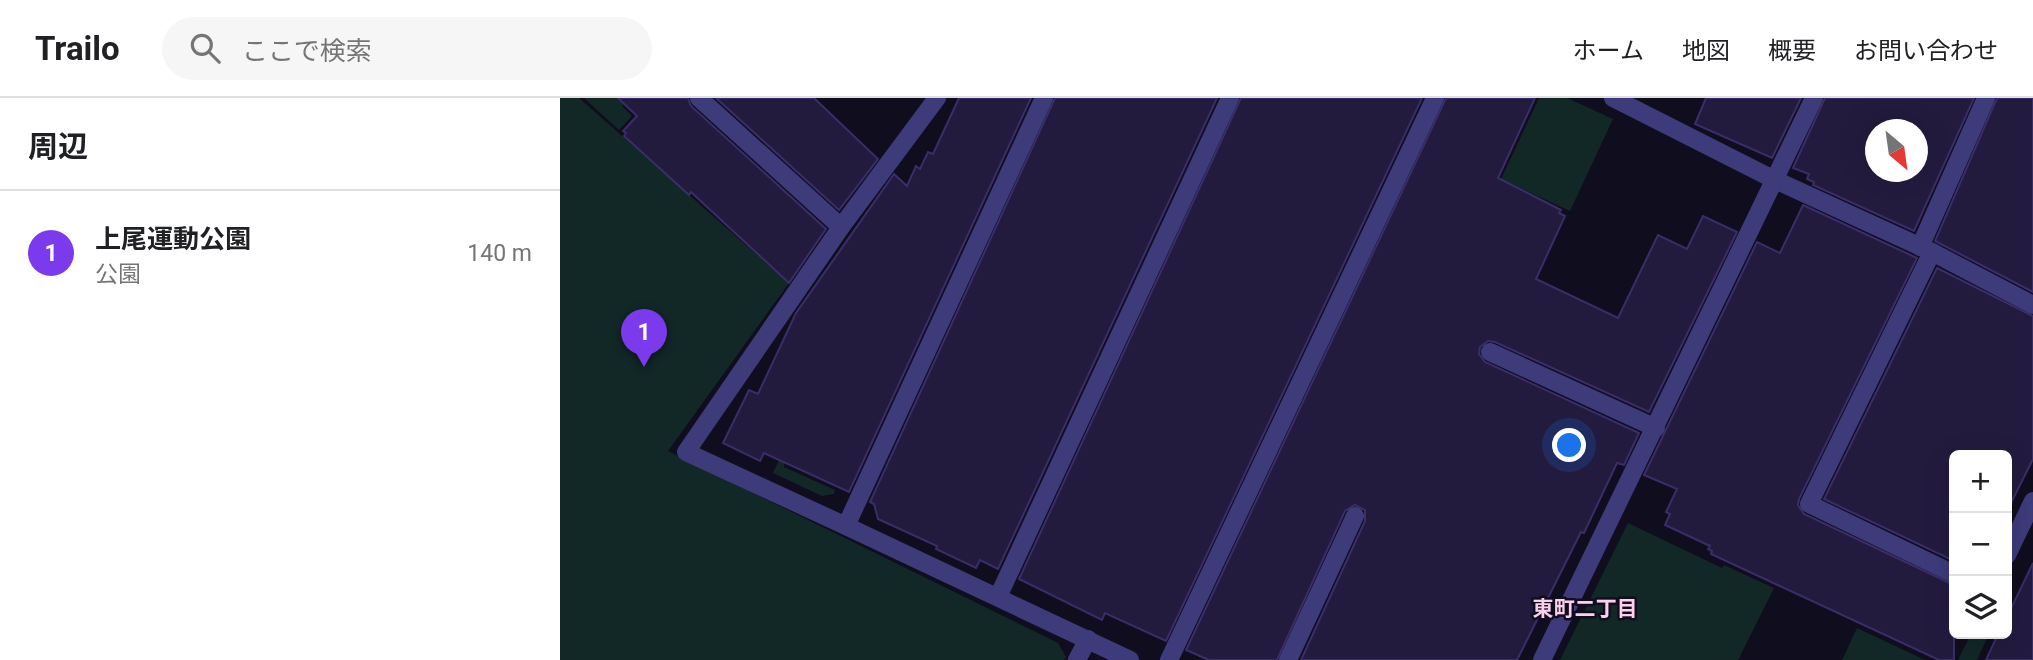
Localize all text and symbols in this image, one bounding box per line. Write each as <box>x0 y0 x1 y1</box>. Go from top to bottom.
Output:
search box <box>162 17 652 80</box>
text: Trailo <box>35 29 120 68</box>
icon: search <box>186 29 224 67</box>
text: ここで検索 <box>242 36 372 66</box>
text: ホーム <box>1573 37 1644 65</box>
text: 地図 <box>1682 37 1730 65</box>
text: 概要 <box>1768 37 1816 65</box>
text: お問い合わせ <box>1854 37 1998 65</box>
north arrow <box>1865 119 1928 182</box>
text: 周辺 <box>28 129 88 164</box>
text: 上尾運動公園 <box>95 224 251 254</box>
text: 1 <box>44 240 58 267</box>
text: 140 m <box>467 240 532 267</box>
text: 公園 <box>95 261 141 288</box>
pin: 1 <box>621 309 667 367</box>
your location <box>1552 428 1586 462</box>
map controls <box>1949 450 2012 639</box>
button: + <box>1949 450 2012 513</box>
button: − <box>1949 513 2012 576</box>
button: layers <box>1949 576 2012 639</box>
district label: 東町二丁目 <box>1533 597 1638 621</box>

